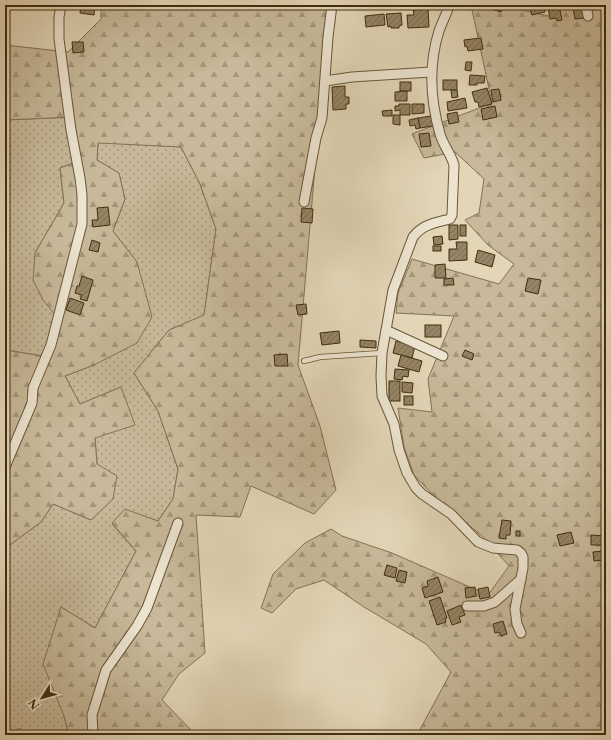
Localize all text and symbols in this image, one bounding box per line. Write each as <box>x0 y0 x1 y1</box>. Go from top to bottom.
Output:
north arrow <box>22 678 62 718</box>
text: N <box>25 696 42 712</box>

